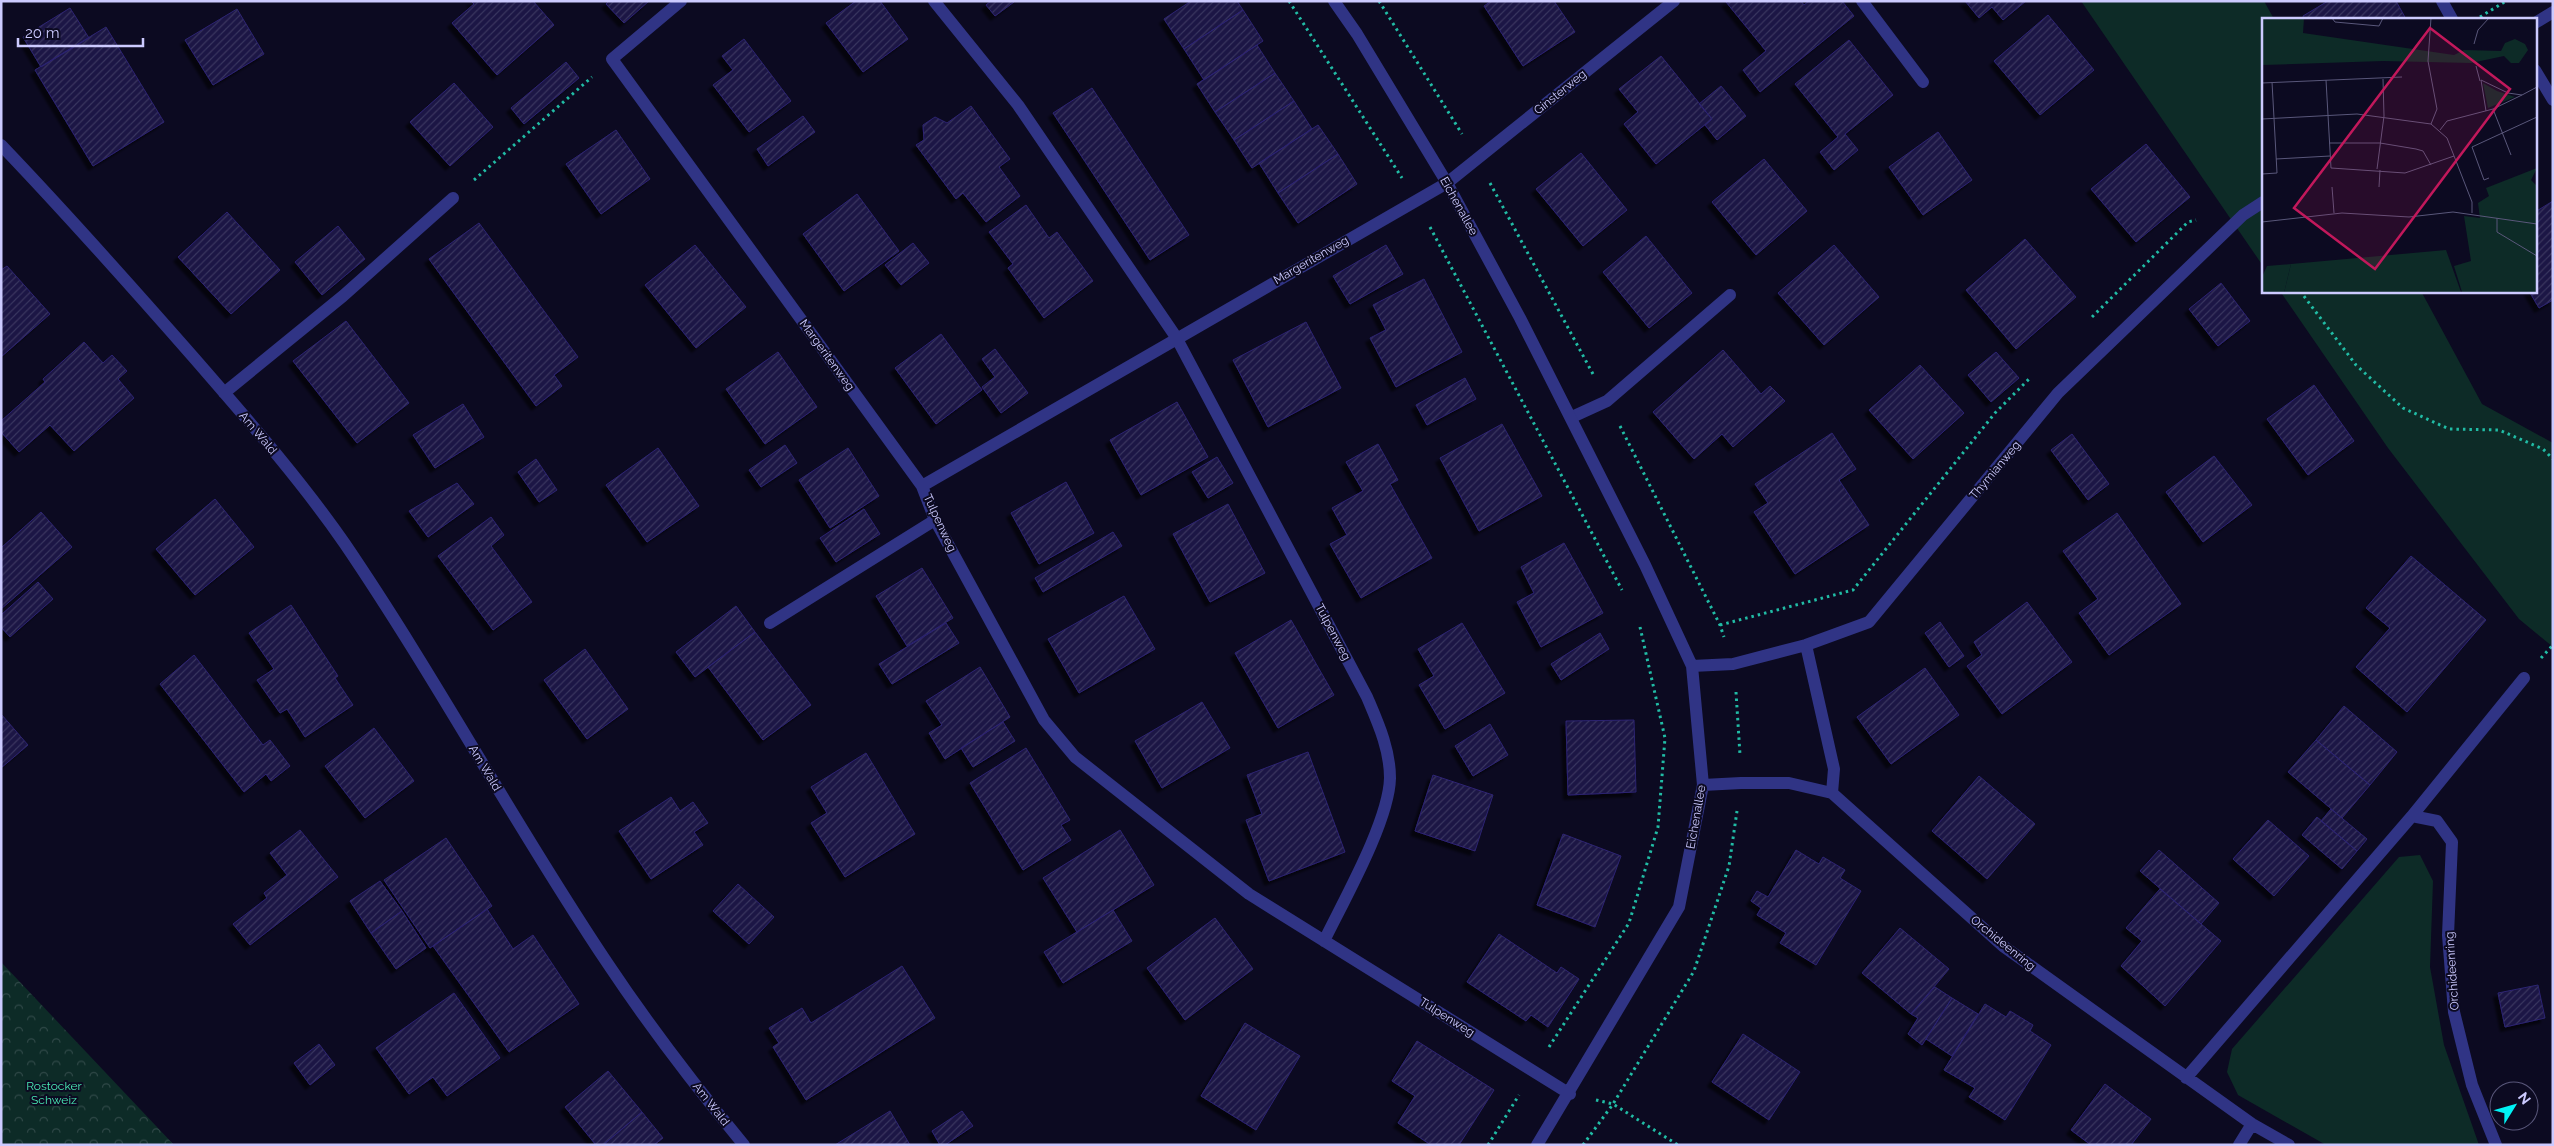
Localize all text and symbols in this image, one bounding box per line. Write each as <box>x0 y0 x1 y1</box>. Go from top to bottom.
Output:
scale bar <box>18 15 142 47</box>
inset map <box>2262 18 2536 292</box>
text: 20 m <box>25 24 60 42</box>
street label: Ginsterweg <box>1531 67 1589 117</box>
street label: Eichenallee <box>1437 174 1481 238</box>
street label: Margeritenweg <box>1271 233 1351 287</box>
street label: Margeritenweg <box>797 317 857 393</box>
street label: Am Wald <box>236 409 280 457</box>
street label: Thymianweg <box>1967 438 2023 502</box>
street label: Tulpenweg <box>921 492 959 554</box>
street label: Tulpenweg <box>1312 601 1354 663</box>
street label: Am Wald <box>466 743 504 793</box>
street label: Eichenallee <box>1683 784 1709 850</box>
street label: Orchideenring <box>1968 913 2038 973</box>
street label: Orchideenring <box>2442 931 2462 1011</box>
street label: Tulpenweg <box>1417 995 1477 1039</box>
park label: Rostocker Schweiz <box>26 1079 83 1107</box>
street label: Am Wald <box>690 1080 732 1128</box>
north arrow <box>2489 1081 2539 1131</box>
text: N <box>2515 1089 2534 1107</box>

